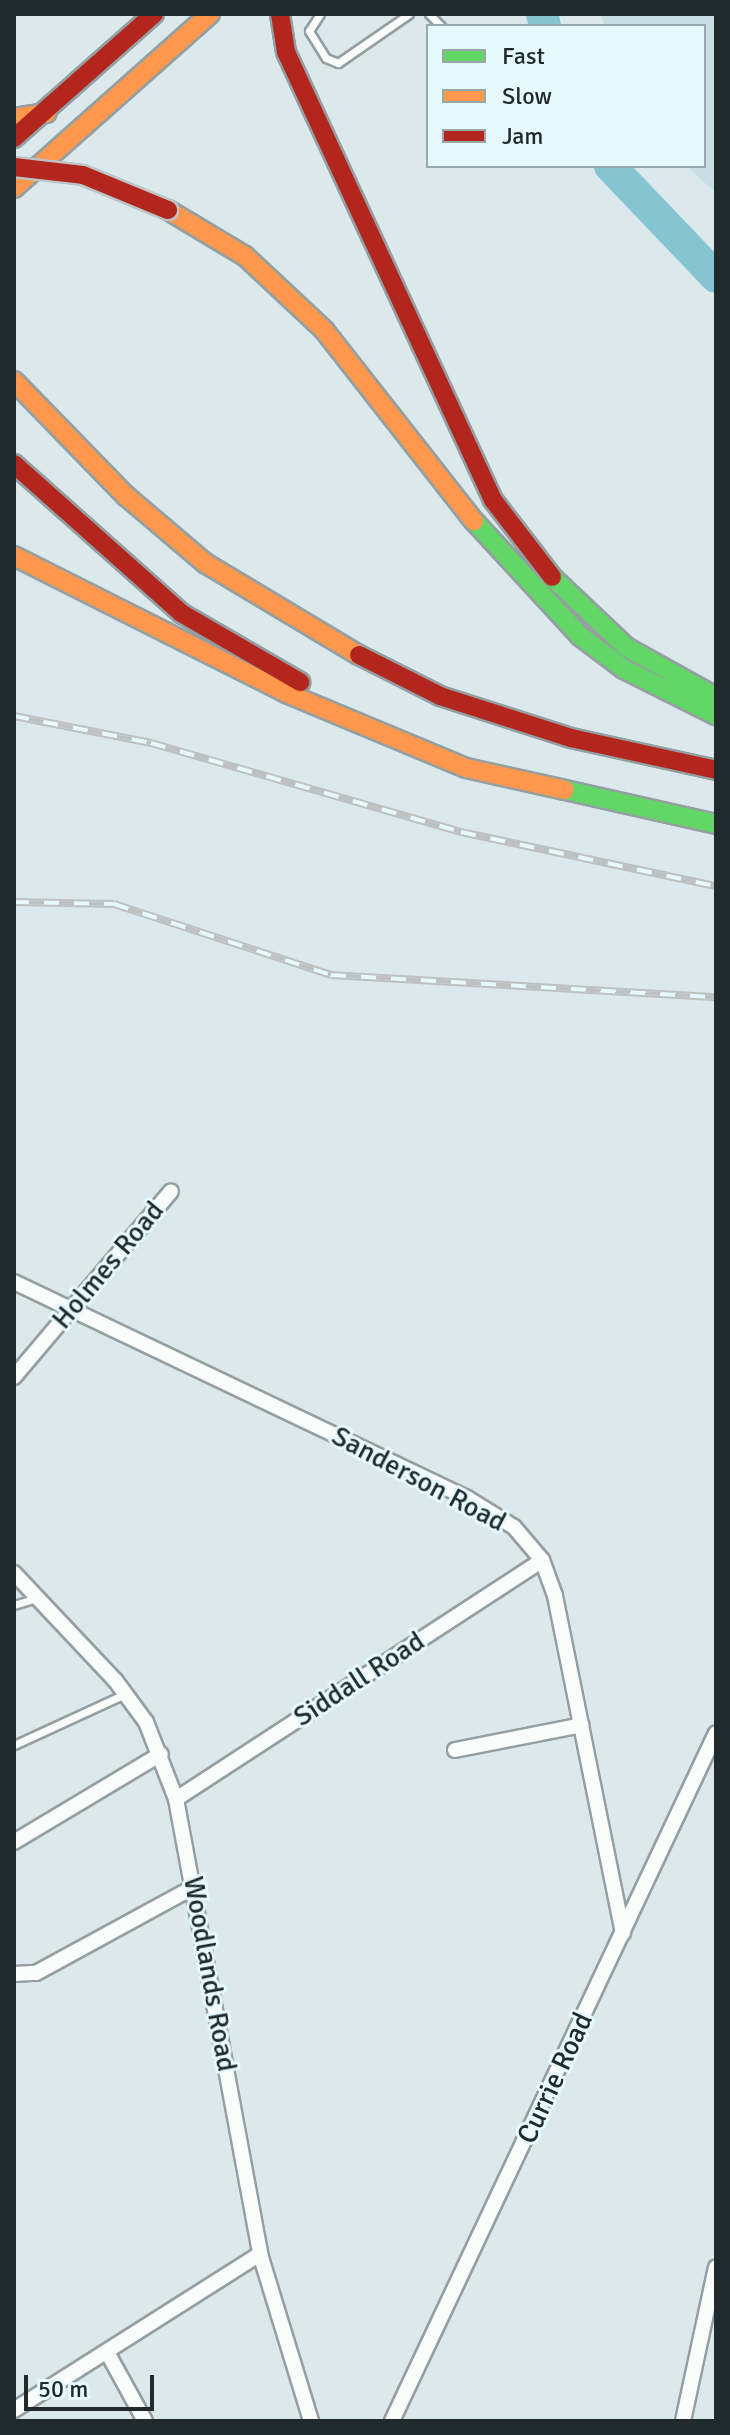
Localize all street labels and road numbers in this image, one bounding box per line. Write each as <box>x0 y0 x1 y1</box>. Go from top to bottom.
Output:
street label: Holmes Road <box>45 1194 171 1336</box>
street label: Sanderson Road <box>326 1419 512 1539</box>
street label: Siddall Road <box>287 1624 431 1734</box>
street label: Woodlands Road <box>176 1874 244 2074</box>
street label: Currie Road <box>510 2007 600 2149</box>

